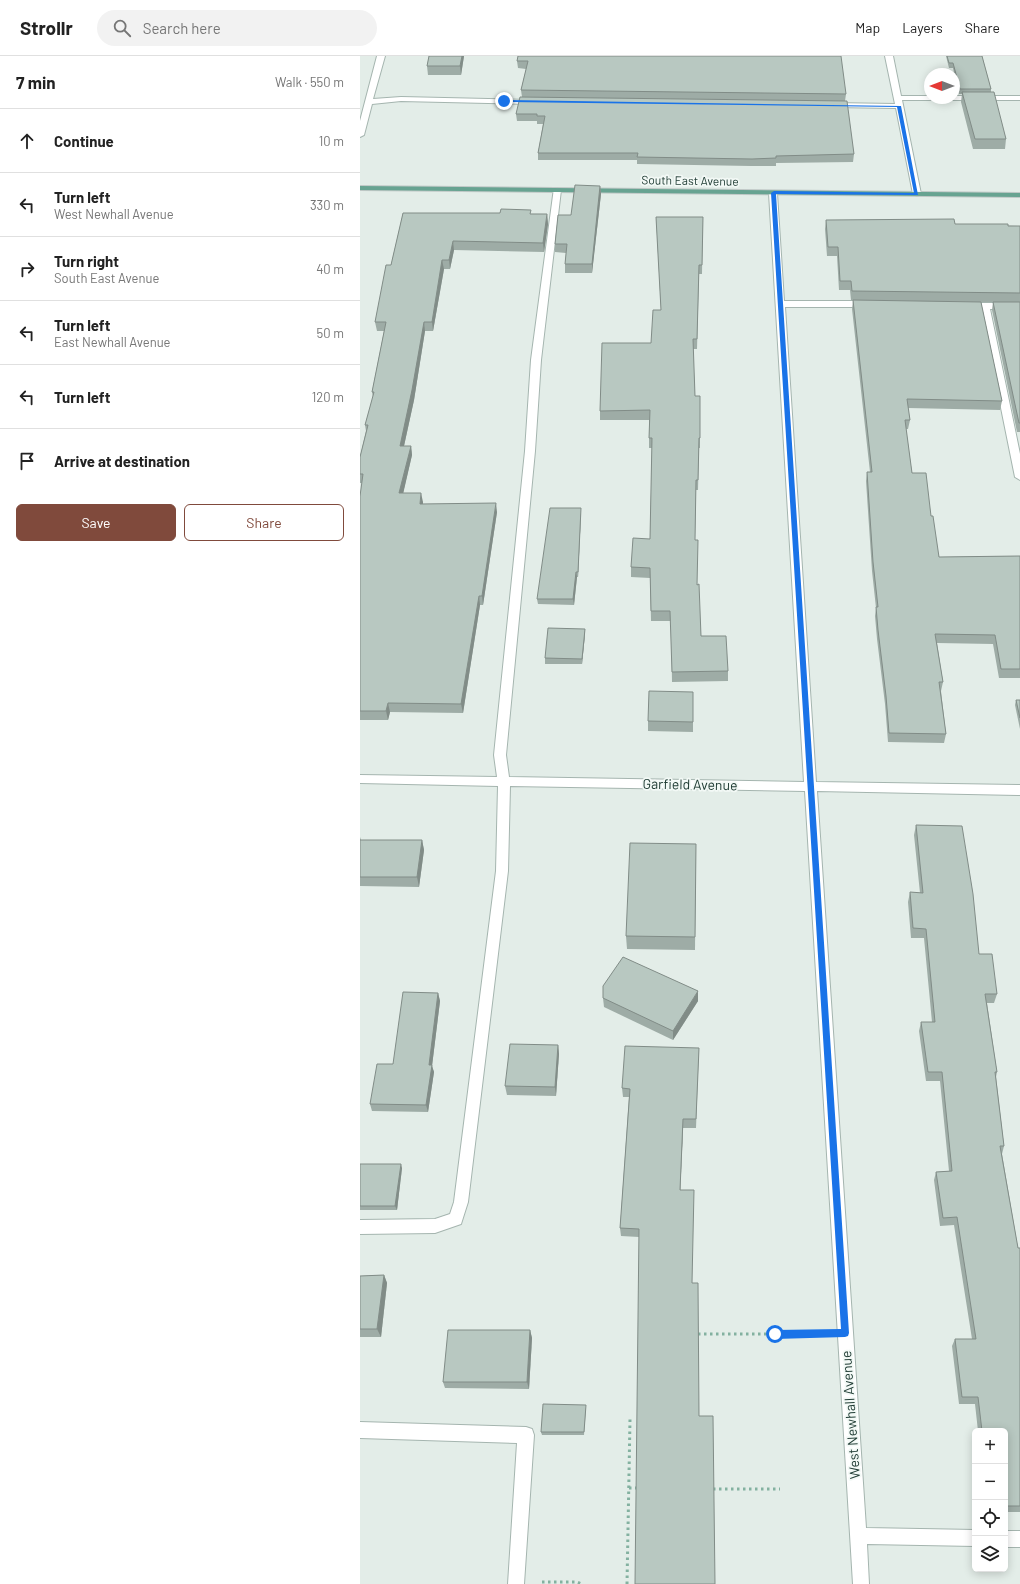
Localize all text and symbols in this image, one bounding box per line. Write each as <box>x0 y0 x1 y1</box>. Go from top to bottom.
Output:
search box <box>97 10 377 46</box>
text: Strollr <box>20 16 73 39</box>
icon: search <box>111 17 133 39</box>
text: Search here <box>143 19 221 37</box>
text: Map <box>855 19 880 36</box>
text: Layers <box>902 19 943 36</box>
text: Share <box>965 19 1000 36</box>
north arrow <box>924 68 960 104</box>
text: 7 min <box>16 72 56 92</box>
text: Walk · 550 m <box>275 74 344 90</box>
route end <box>495 92 513 110</box>
icon: ahead <box>16 130 38 152</box>
text: Continue <box>54 132 114 150</box>
text: 10 m <box>319 133 344 149</box>
street label: South East Avenue <box>641 172 739 188</box>
text: Turn left <box>54 188 110 206</box>
icon: left <box>16 194 38 216</box>
text: 330 m <box>310 197 344 213</box>
text: West Newhall Avenue <box>54 206 174 222</box>
text: Turn right <box>54 252 119 270</box>
icon: right <box>16 258 38 280</box>
text: 40 m <box>316 261 344 277</box>
text: South East Avenue <box>54 270 159 286</box>
text: Turn left <box>54 316 110 334</box>
icon: left <box>16 322 38 344</box>
text: 50 m <box>317 325 344 341</box>
text: East Newhall Avenue <box>54 334 171 350</box>
icon: left <box>16 386 38 408</box>
text: Turn left <box>54 388 110 406</box>
text: 120 m <box>312 389 344 405</box>
icon: arrive <box>16 450 38 472</box>
text: Arrive at destination <box>54 452 190 470</box>
button: Save <box>16 504 176 541</box>
button: Share <box>184 504 344 541</box>
street label: Garfield Avenue <box>642 775 738 793</box>
route start <box>766 1325 784 1343</box>
street label: West Newhall Avenue <box>837 1350 863 1480</box>
map controls <box>972 1428 1008 1572</box>
button: + <box>972 1428 1008 1464</box>
button: − <box>972 1464 1008 1500</box>
button: locate <box>972 1500 1008 1536</box>
button: layers <box>972 1536 1008 1572</box>

